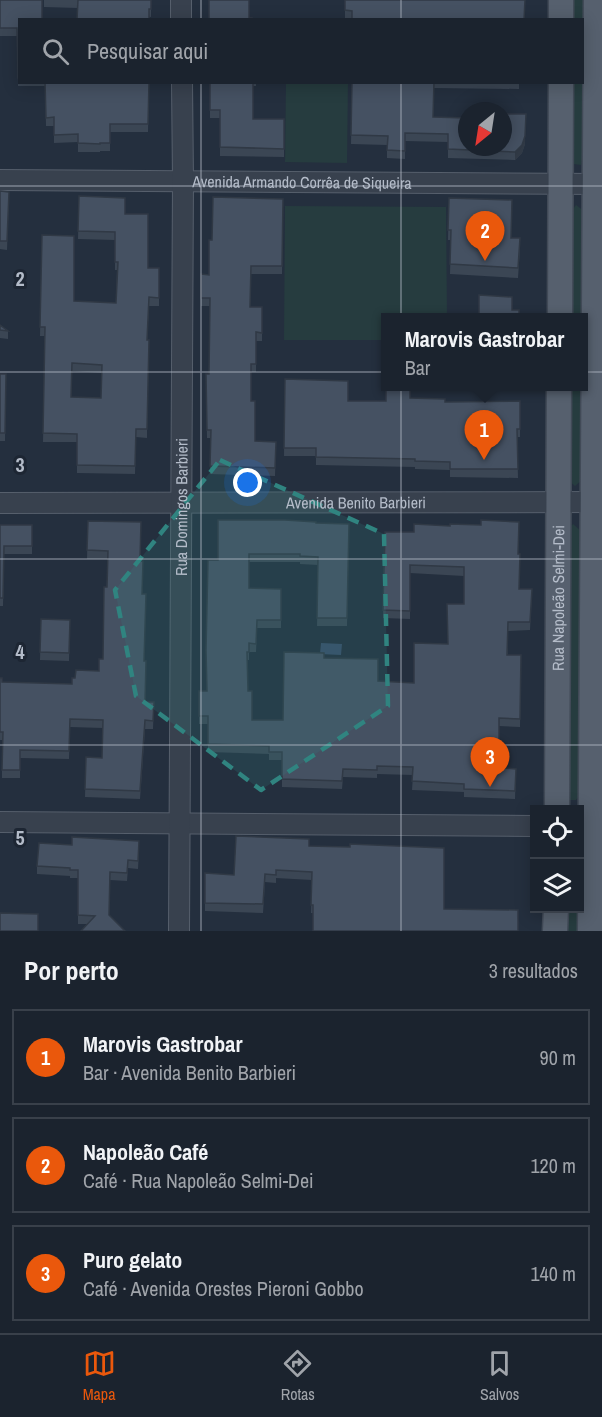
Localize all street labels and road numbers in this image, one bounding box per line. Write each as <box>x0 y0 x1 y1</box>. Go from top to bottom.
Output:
street label: Avenida Armando Corrêa de Siqueira <box>191 170 413 194</box>
street label: Rua Domingos Barbieri <box>170 438 193 576</box>
street label: Avenida Benito Barbieri <box>285 491 426 514</box>
street label: Rua Napoleão Selmi-Dei <box>547 525 569 671</box>

